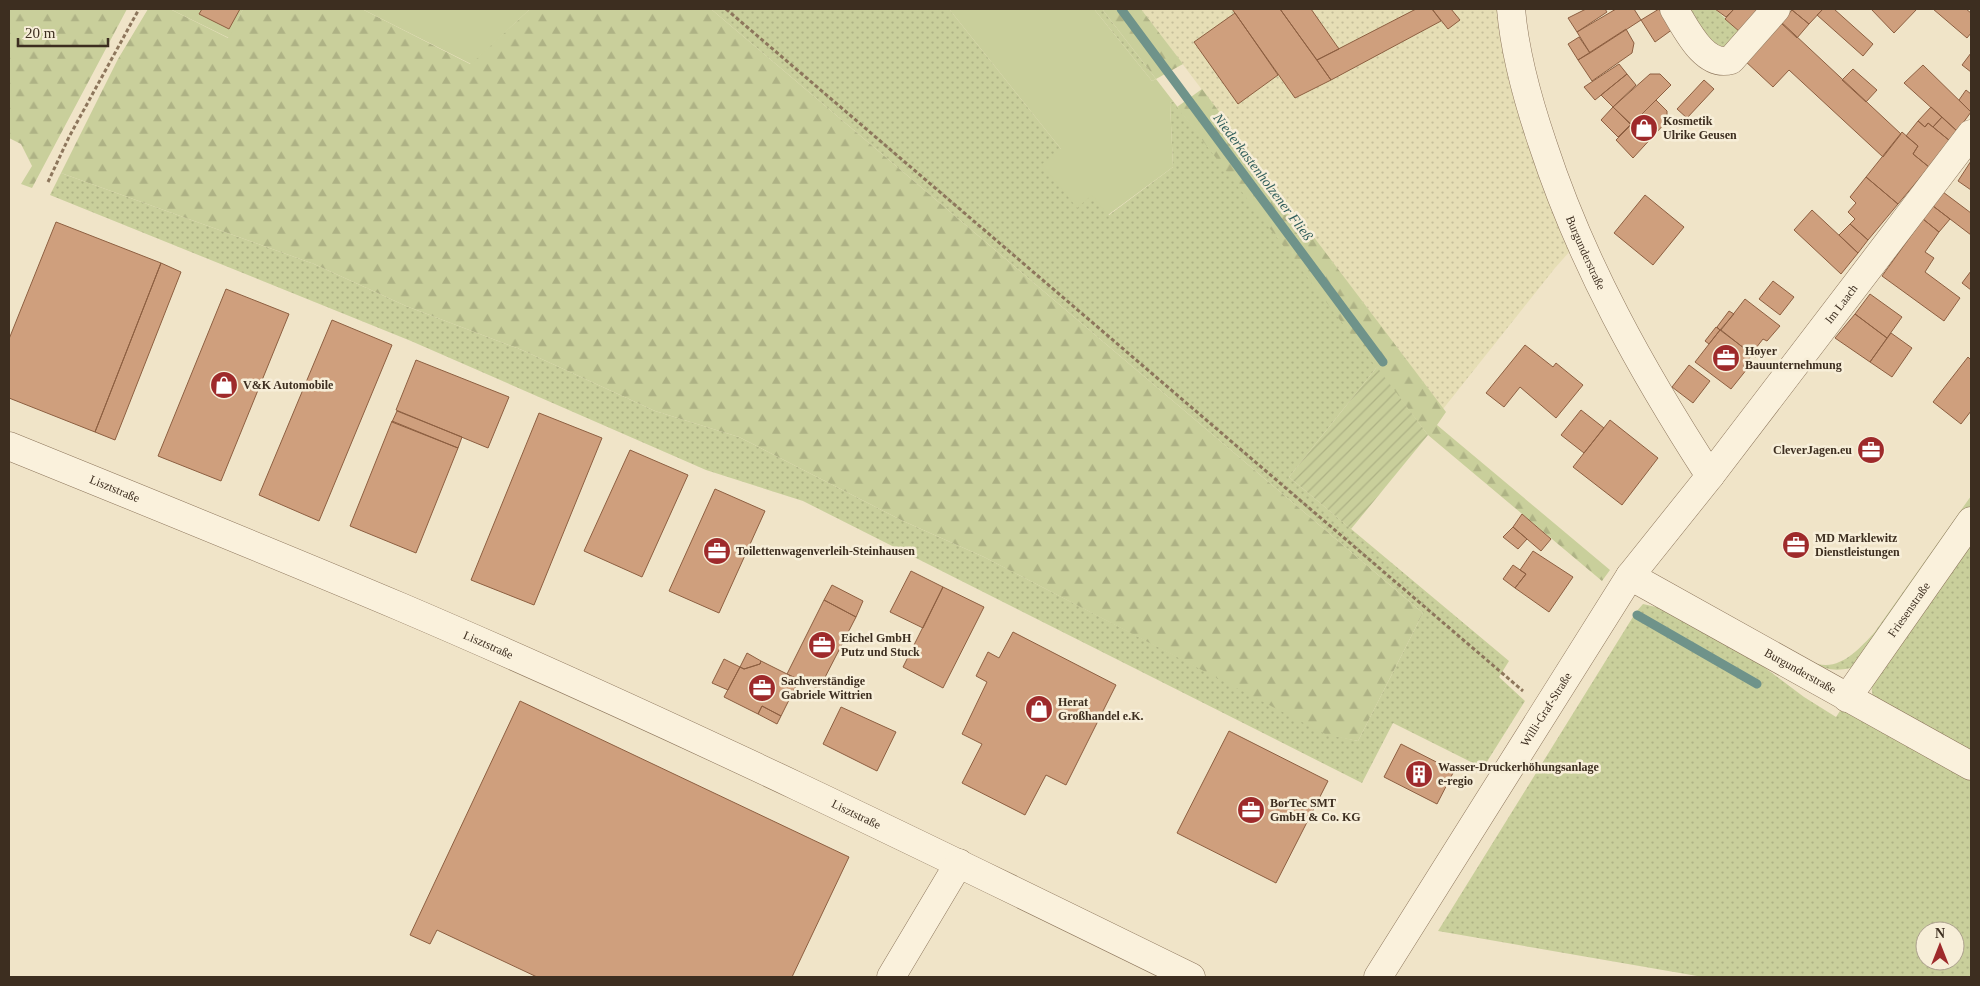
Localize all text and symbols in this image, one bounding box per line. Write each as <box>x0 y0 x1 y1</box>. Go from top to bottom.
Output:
scale bar <box>18 15 108 47</box>
text: 20 m <box>25 25 56 41</box>
water label: Niederkastenholzener Fließ <box>1210 110 1316 243</box>
shop icon: Kosmetik Ulrike Geusen <box>1629 113 1659 143</box>
place label: Kosmetik Ulrike Geusen <box>1663 114 1737 142</box>
street label: Burgunderstraße <box>1563 214 1608 292</box>
street label: Im Laach <box>1822 282 1861 326</box>
office icon: Hoyer Bauunternehmung <box>1711 343 1741 373</box>
place label: Hoyer Bauunternehmung <box>1745 344 1842 372</box>
shop icon: V&K Automobile <box>209 370 239 400</box>
place label: V&K Automobile <box>243 378 334 392</box>
office icon: CleverJagen.eu <box>1856 435 1886 465</box>
place label: CleverJagen.eu <box>1773 443 1852 457</box>
street label: Lisztstraße <box>88 472 142 505</box>
office icon: MD Marklewitz Dienstleistungen <box>1781 530 1811 560</box>
place label: MD Marklewitz Dienstleistungen <box>1815 531 1900 559</box>
office icon: Toilettenwagenverleih-Steinhausen <box>702 536 732 566</box>
place label: Toilettenwagenverleih-Steinhausen <box>736 544 915 558</box>
street label: Friesenstraße <box>1885 579 1933 640</box>
street label: Lisztstraße <box>461 628 515 662</box>
office icon: Eichel GmbH Putz und Stuck <box>807 630 837 660</box>
place label: Eichel GmbH Putz und Stuck <box>841 631 920 659</box>
street label: Burgunderstraße <box>1762 645 1839 696</box>
street label: Willi-Graf-Straße <box>1518 670 1575 749</box>
office icon: Sachverständige Gabriele Wittrien <box>747 673 777 703</box>
place label: Sachverständige Gabriele Wittrien <box>781 674 873 702</box>
shop icon: Herat Großhandel e.K. <box>1024 694 1054 724</box>
place label: Herat Großhandel e.K. <box>1058 695 1143 723</box>
building icon: Wasser-Druckerhöhungsanlage e-regio <box>1404 759 1434 789</box>
place label: Wasser-Druckerhöhungsanlage e-regio <box>1438 760 1600 788</box>
office icon: BorTec SMT GmbH & Co. KG <box>1236 795 1266 825</box>
place label: BorTec SMT GmbH & Co. KG <box>1270 796 1361 824</box>
street label: Lisztstraße <box>829 797 883 832</box>
north arrow <box>1915 921 1965 971</box>
text: N <box>1935 926 1945 941</box>

